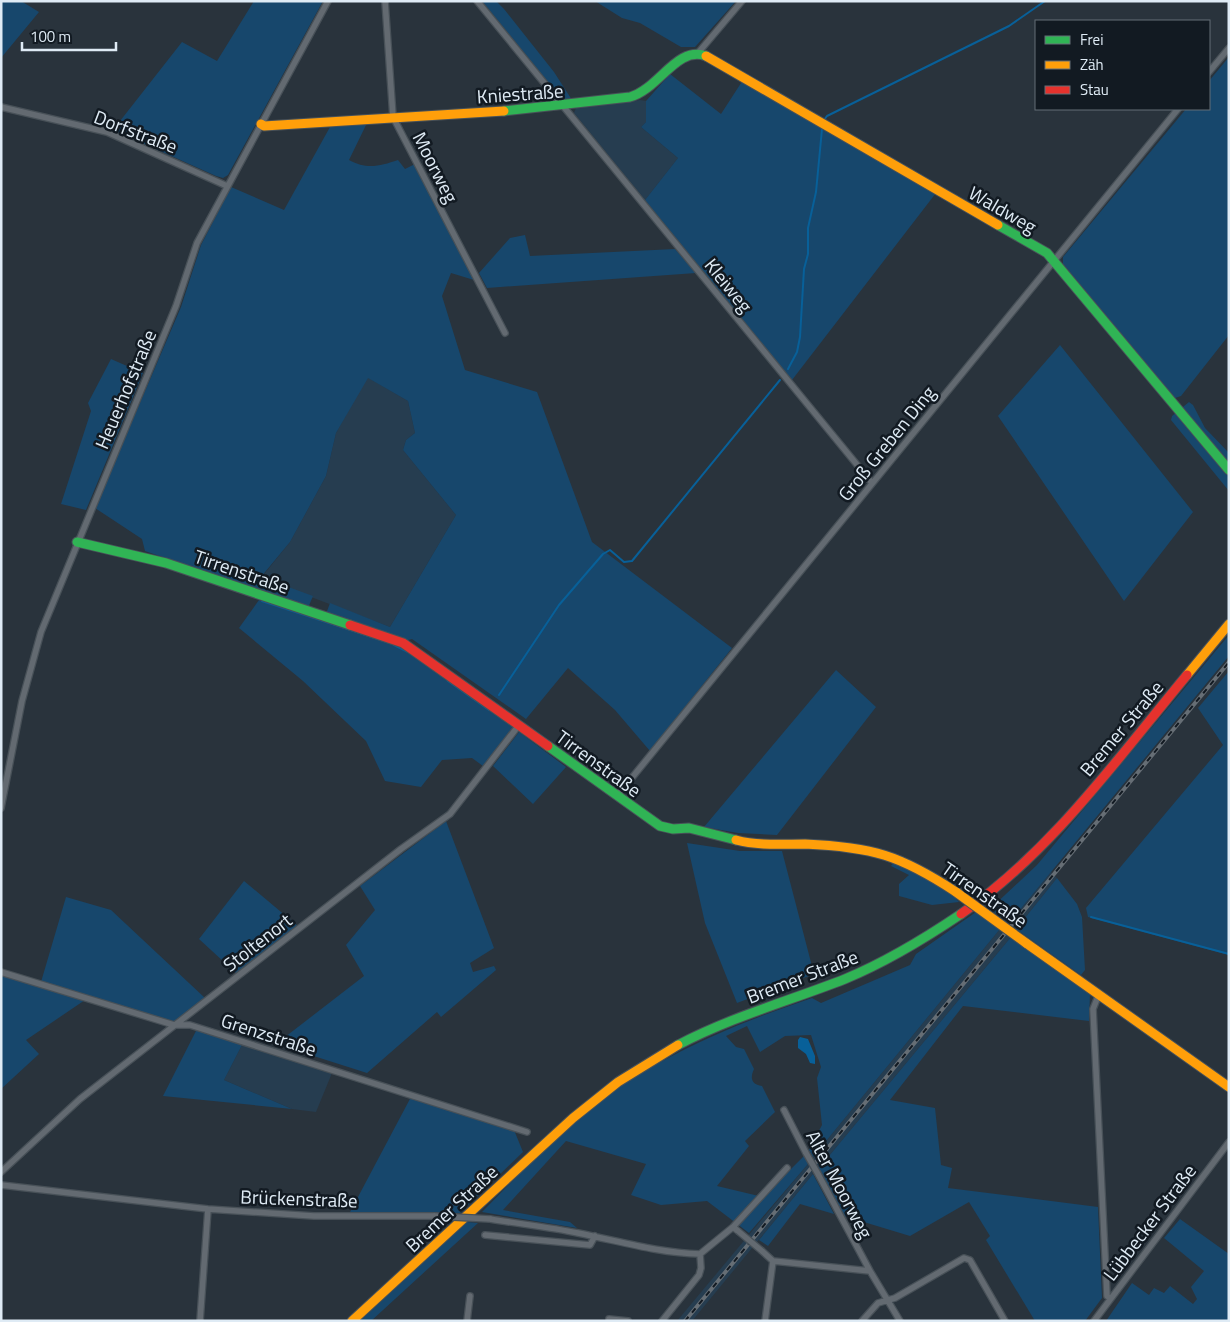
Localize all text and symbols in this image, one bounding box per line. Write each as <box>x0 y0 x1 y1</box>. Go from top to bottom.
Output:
scale bar <box>22 20 116 52</box>
legend <box>1035 20 1210 110</box>
text: 100 m <box>30 25 71 48</box>
text: Frei <box>1080 28 1103 51</box>
text: Zäh <box>1080 53 1104 76</box>
street label: Kniestraße <box>476 76 564 110</box>
text: Stau <box>1080 78 1109 101</box>
street label: Dorfstraße <box>90 102 182 160</box>
street label: Moorweg <box>406 126 466 208</box>
street label: Waldweg <box>964 178 1043 240</box>
street label: Kleiweg <box>698 252 760 319</box>
street label: Heuerhofstraße <box>87 325 163 453</box>
street label: Groß Greben Ding <box>830 379 942 507</box>
street label: Tirrenstraße <box>190 541 294 601</box>
street label: Bremer Straße <box>1072 674 1170 782</box>
street label: Tirrenstraße <box>550 722 648 804</box>
street label: Tirrenstraße <box>936 854 1034 934</box>
street label: Stoltenort <box>216 905 298 978</box>
street label: Bremer Straße <box>742 941 862 1011</box>
street label: Grenzstraße <box>218 1005 320 1063</box>
street label: Alter Moorweg <box>799 1125 881 1244</box>
street label: Bremer Straße <box>398 1157 504 1259</box>
street label: Lübbecker Straße <box>1095 1158 1203 1286</box>
street label: Brückenstraße <box>240 1181 358 1215</box>

